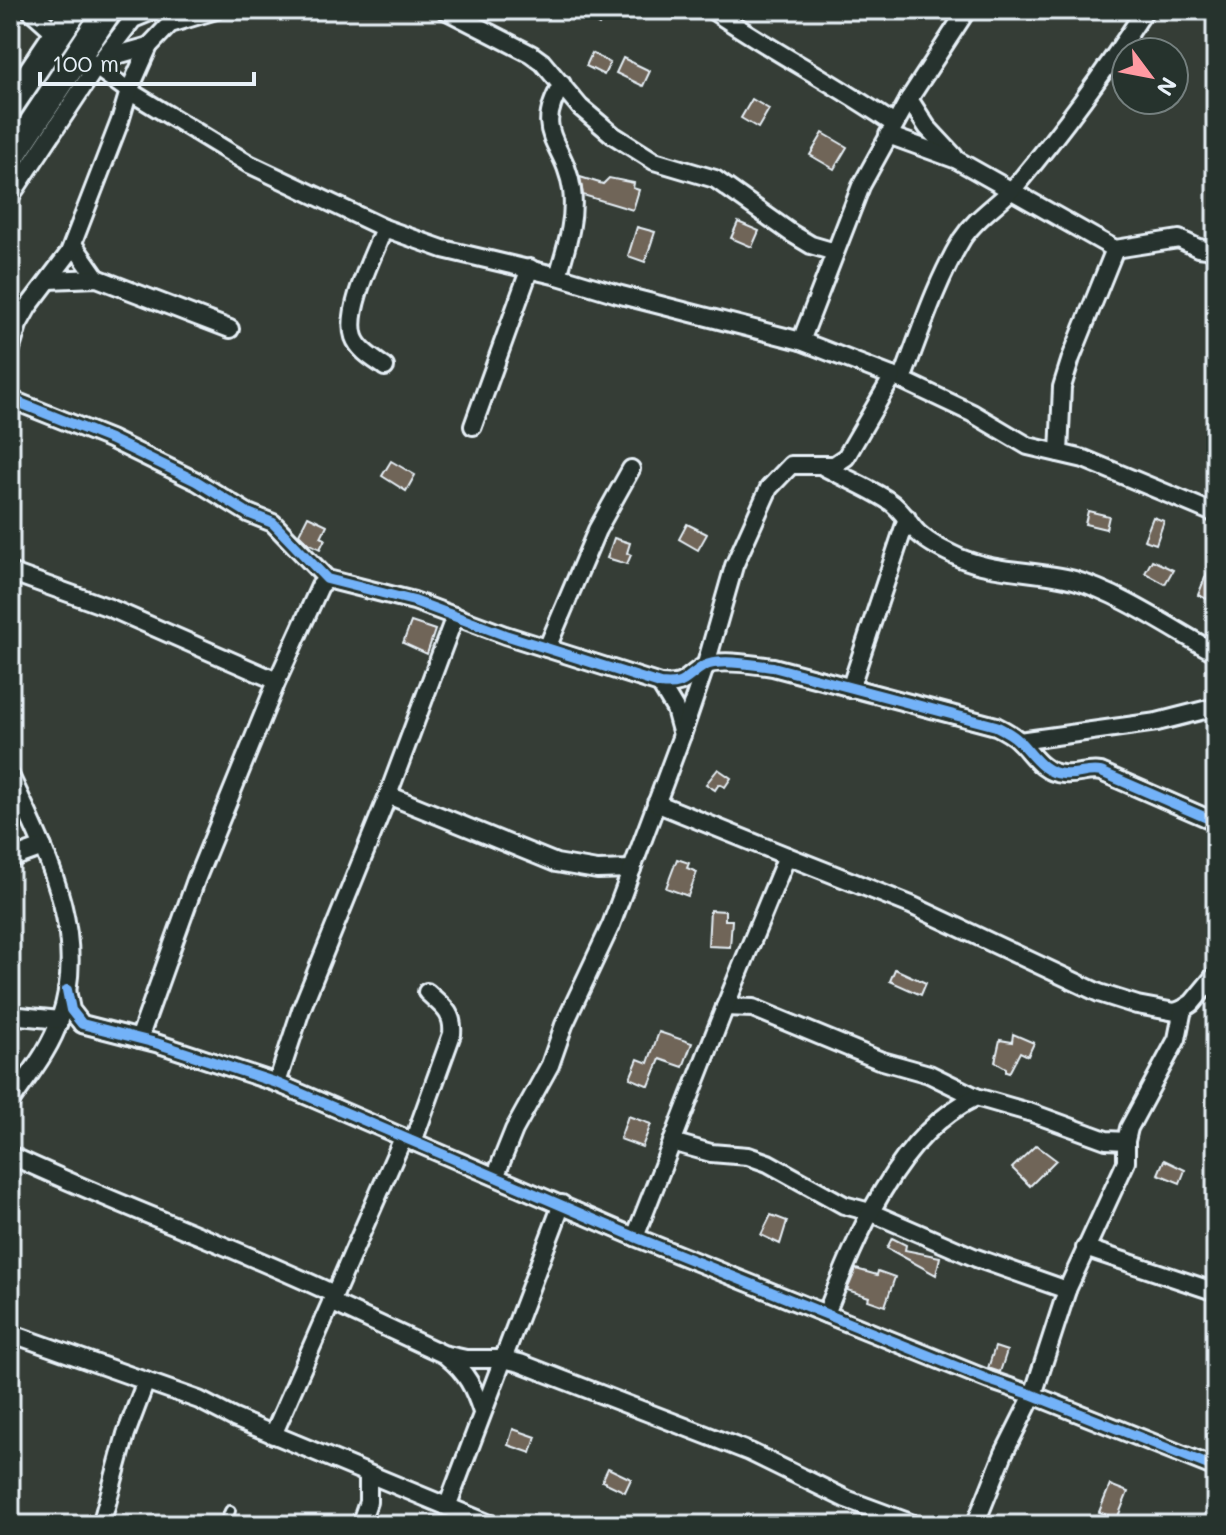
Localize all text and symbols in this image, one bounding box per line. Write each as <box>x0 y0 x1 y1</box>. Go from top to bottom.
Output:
scale bar <box>40 36 254 86</box>
north arrow <box>1110 36 1190 116</box>
text: 100 m <box>52 47 119 78</box>
text: N <box>1151 72 1184 102</box>

